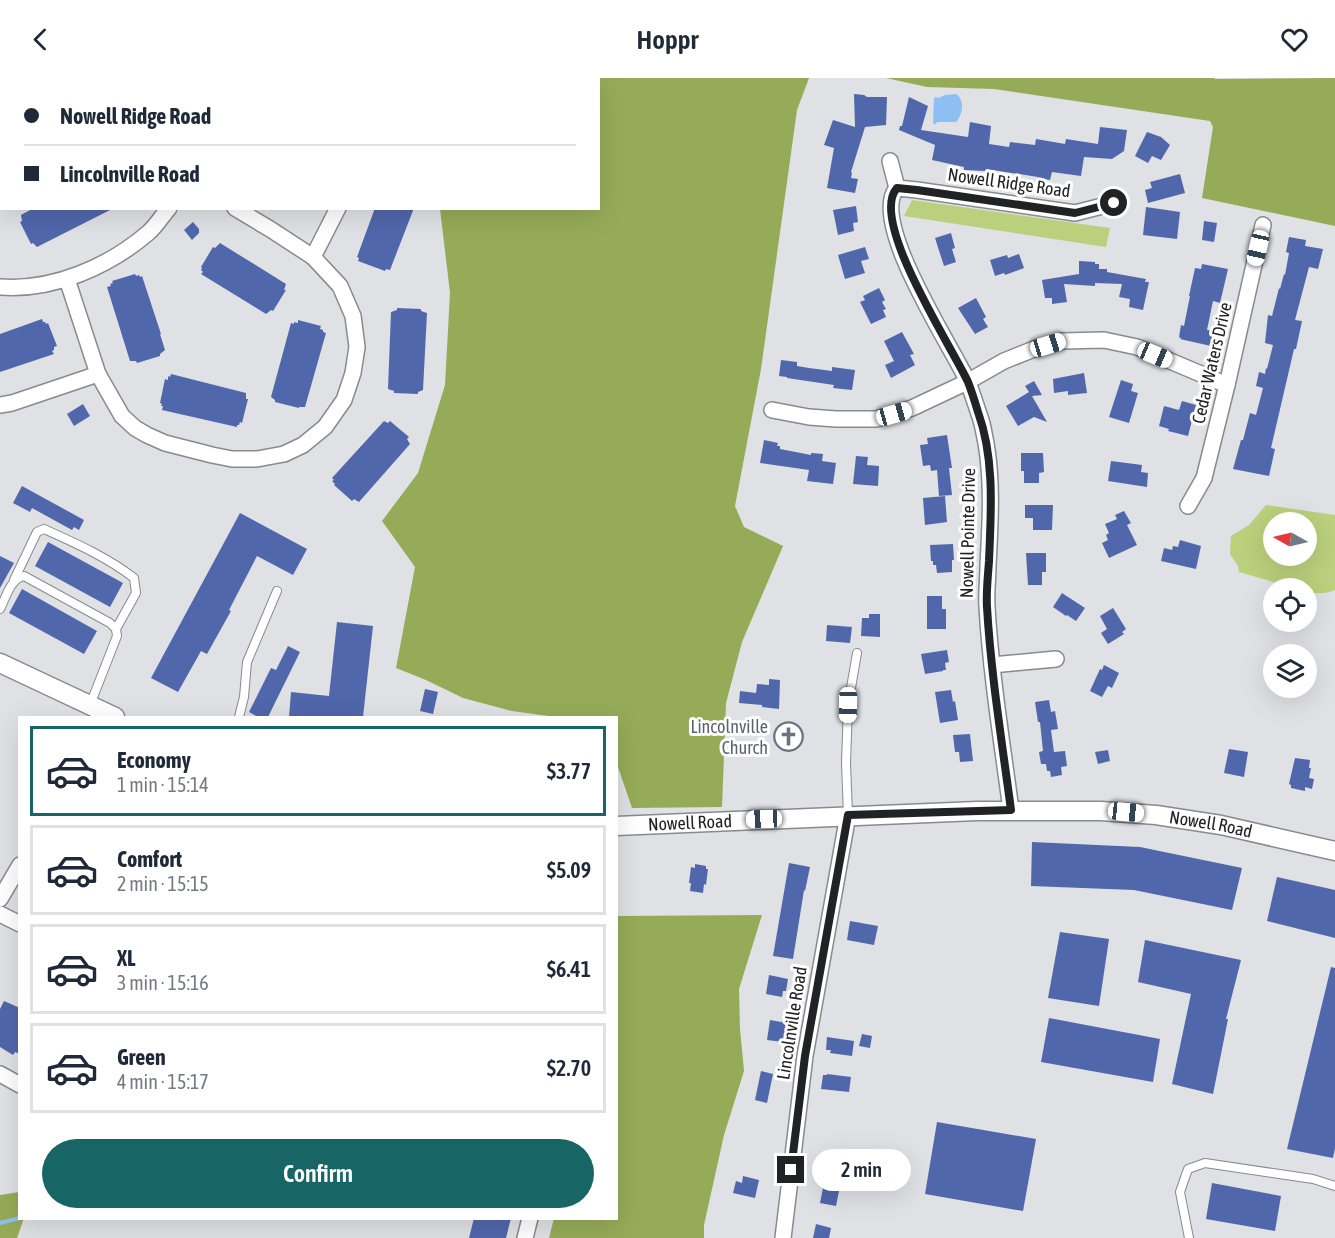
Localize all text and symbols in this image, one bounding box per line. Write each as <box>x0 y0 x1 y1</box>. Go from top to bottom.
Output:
icon: back <box>24 23 57 56</box>
icon: heart <box>1278 23 1311 56</box>
text: Hoppr <box>637 24 698 55</box>
text: Nowell Ridge Road <box>60 103 211 129</box>
text: Lincolnville Road <box>60 161 200 187</box>
street label: Nowell Ridge Road <box>946 163 1072 202</box>
route start <box>1100 189 1127 216</box>
car <box>1245 228 1271 268</box>
street label: Cedar Waters Drive <box>1187 300 1236 426</box>
car <box>1028 331 1068 359</box>
car <box>1135 340 1175 370</box>
car <box>874 400 914 428</box>
street label: Nowell Pointe Drive <box>956 468 979 598</box>
north arrow <box>1263 512 1317 566</box>
map controls <box>1263 512 1317 698</box>
button: locate <box>1263 578 1317 632</box>
button: layers <box>1263 644 1317 698</box>
car <box>839 687 857 723</box>
place label: Lincolnville Church <box>690 716 768 758</box>
church icon: Lincolnville Church <box>773 721 805 753</box>
icon: car <box>45 744 99 798</box>
text: Economy <box>117 747 191 773</box>
text: $3.77 <box>547 758 591 784</box>
text: 1 min · 15:14 <box>117 773 209 796</box>
car <box>1107 801 1145 823</box>
street label: Nowell Road <box>1168 806 1254 842</box>
car <box>746 809 782 829</box>
street label: Nowell Road <box>647 810 732 835</box>
icon: car <box>45 843 99 897</box>
text: Comfort <box>117 846 182 872</box>
text: $5.09 <box>547 857 591 883</box>
text: 2 min · 15:15 <box>117 872 209 895</box>
icon: car <box>45 942 99 996</box>
text: XL <box>117 945 135 971</box>
text: $6.41 <box>547 956 591 982</box>
street label: Lincolnville Road <box>772 965 811 1081</box>
text: 3 min · 15:16 <box>117 971 209 994</box>
icon: car <box>45 1041 99 1095</box>
text: Green <box>117 1044 166 1070</box>
text: $2.70 <box>547 1055 591 1081</box>
text: 4 min · 15:17 <box>117 1070 209 1093</box>
button: Confirm <box>42 1139 594 1208</box>
callout: 2 min <box>812 1149 911 1191</box>
route end <box>777 1156 804 1183</box>
text: 2 min <box>841 1158 882 1181</box>

